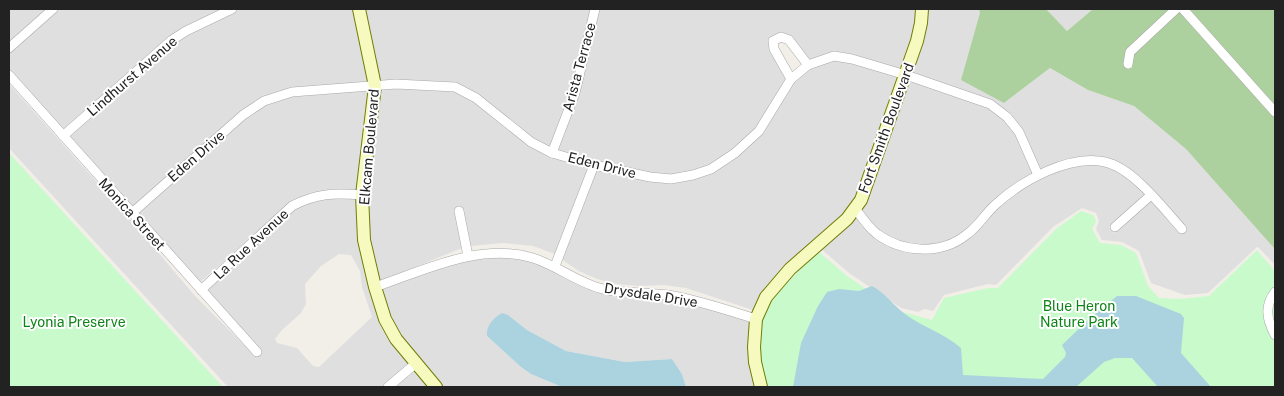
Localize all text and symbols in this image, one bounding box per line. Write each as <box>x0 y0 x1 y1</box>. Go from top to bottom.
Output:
street label: Arista Terrace <box>559 21 599 113</box>
street label: Lindhurst Avenue <box>84 33 180 119</box>
street label: Fort Smith Boulevard <box>855 61 917 195</box>
street label: Elkcam Boulevard <box>356 88 382 206</box>
street label: Eden Drive <box>164 127 228 185</box>
street label: Eden Drive <box>566 149 638 181</box>
street label: Monica Street <box>95 175 169 253</box>
street label: La Rue Avenue <box>211 205 292 283</box>
street label: Drysdale Drive <box>603 280 699 310</box>
park label: Blue Heron Nature Park <box>1040 298 1118 330</box>
park label: Lyonia Preserve <box>22 314 126 330</box>

